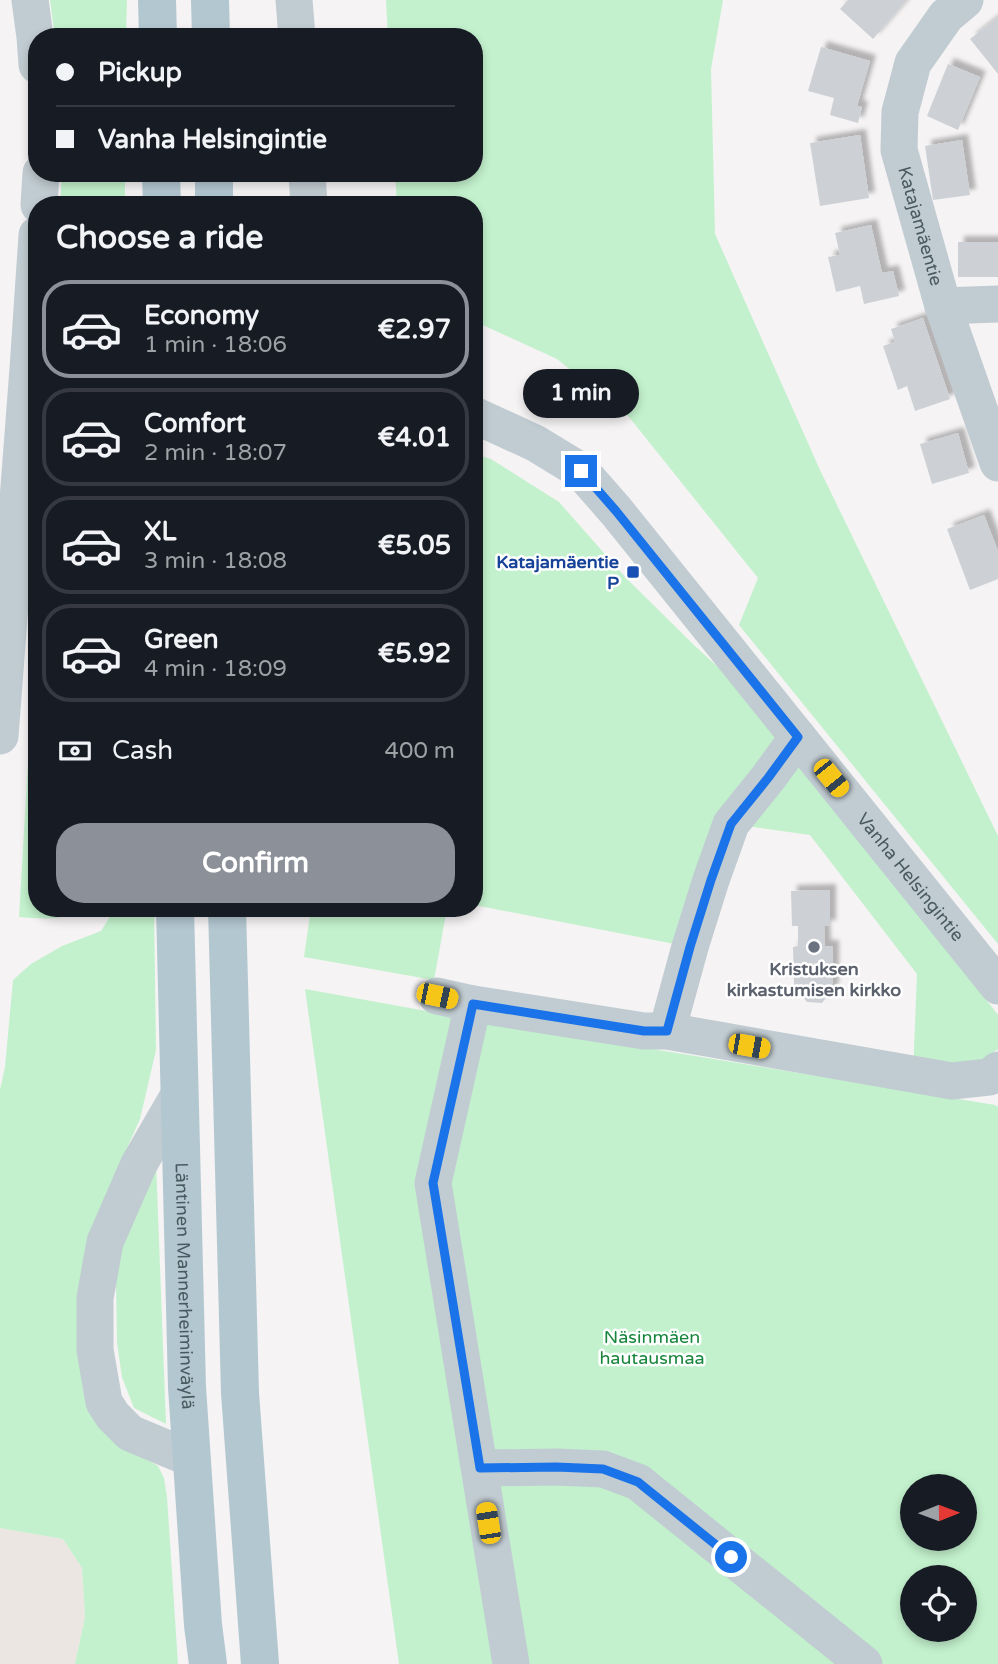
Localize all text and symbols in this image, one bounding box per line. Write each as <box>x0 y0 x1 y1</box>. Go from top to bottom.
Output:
text: Pickup <box>98 57 182 88</box>
text: Vanha Helsingintie <box>98 124 327 155</box>
street label: Katajamäentie <box>893 164 948 288</box>
text: Choose a ride <box>56 219 263 257</box>
icon: car <box>60 298 123 361</box>
text: Economy <box>144 300 259 331</box>
text: €2.97 <box>378 314 451 345</box>
text: 1 min · 18:06 <box>144 331 287 359</box>
callout: 1 min <box>523 370 639 419</box>
text: 1 min <box>550 379 612 407</box>
icon: car <box>60 406 123 469</box>
text: Comfort <box>144 408 246 439</box>
text: €4.01 <box>378 422 451 453</box>
text: 2 min · 18:07 <box>144 439 287 467</box>
route end <box>565 455 597 487</box>
icon: car <box>60 514 123 577</box>
text: XL <box>144 516 176 547</box>
text: €5.05 <box>378 530 451 561</box>
text: 3 min · 18:08 <box>144 547 287 575</box>
place label: Katajamäentie P <box>496 551 619 594</box>
marker: Katajamäentie P <box>625 564 641 580</box>
icon: car <box>60 622 123 685</box>
text: Green <box>144 624 219 655</box>
text: €5.92 <box>378 638 451 669</box>
text: 4 min · 18:09 <box>144 655 287 683</box>
icon: cash <box>56 732 94 770</box>
text: Cash <box>112 735 173 766</box>
text: 400 m <box>385 737 455 765</box>
car <box>810 755 853 801</box>
street label: Vanha Helsingintie <box>852 808 969 946</box>
button: Confirm <box>56 823 455 903</box>
marker: Kristuksen kirkastumisen kirkko <box>806 939 822 955</box>
place label: Kristuksen kirkastumisen kirkko <box>727 958 901 1001</box>
car <box>415 981 460 1011</box>
car <box>727 1032 772 1060</box>
street label: Läntinen Mannerheiminväylä <box>170 1162 199 1410</box>
park label: Näsinmäen hautausmaa <box>599 1326 705 1369</box>
north arrow <box>900 1474 976 1550</box>
map controls <box>900 1474 977 1642</box>
car <box>475 1501 502 1545</box>
route start <box>715 1541 747 1573</box>
button: locate <box>900 1565 977 1642</box>

